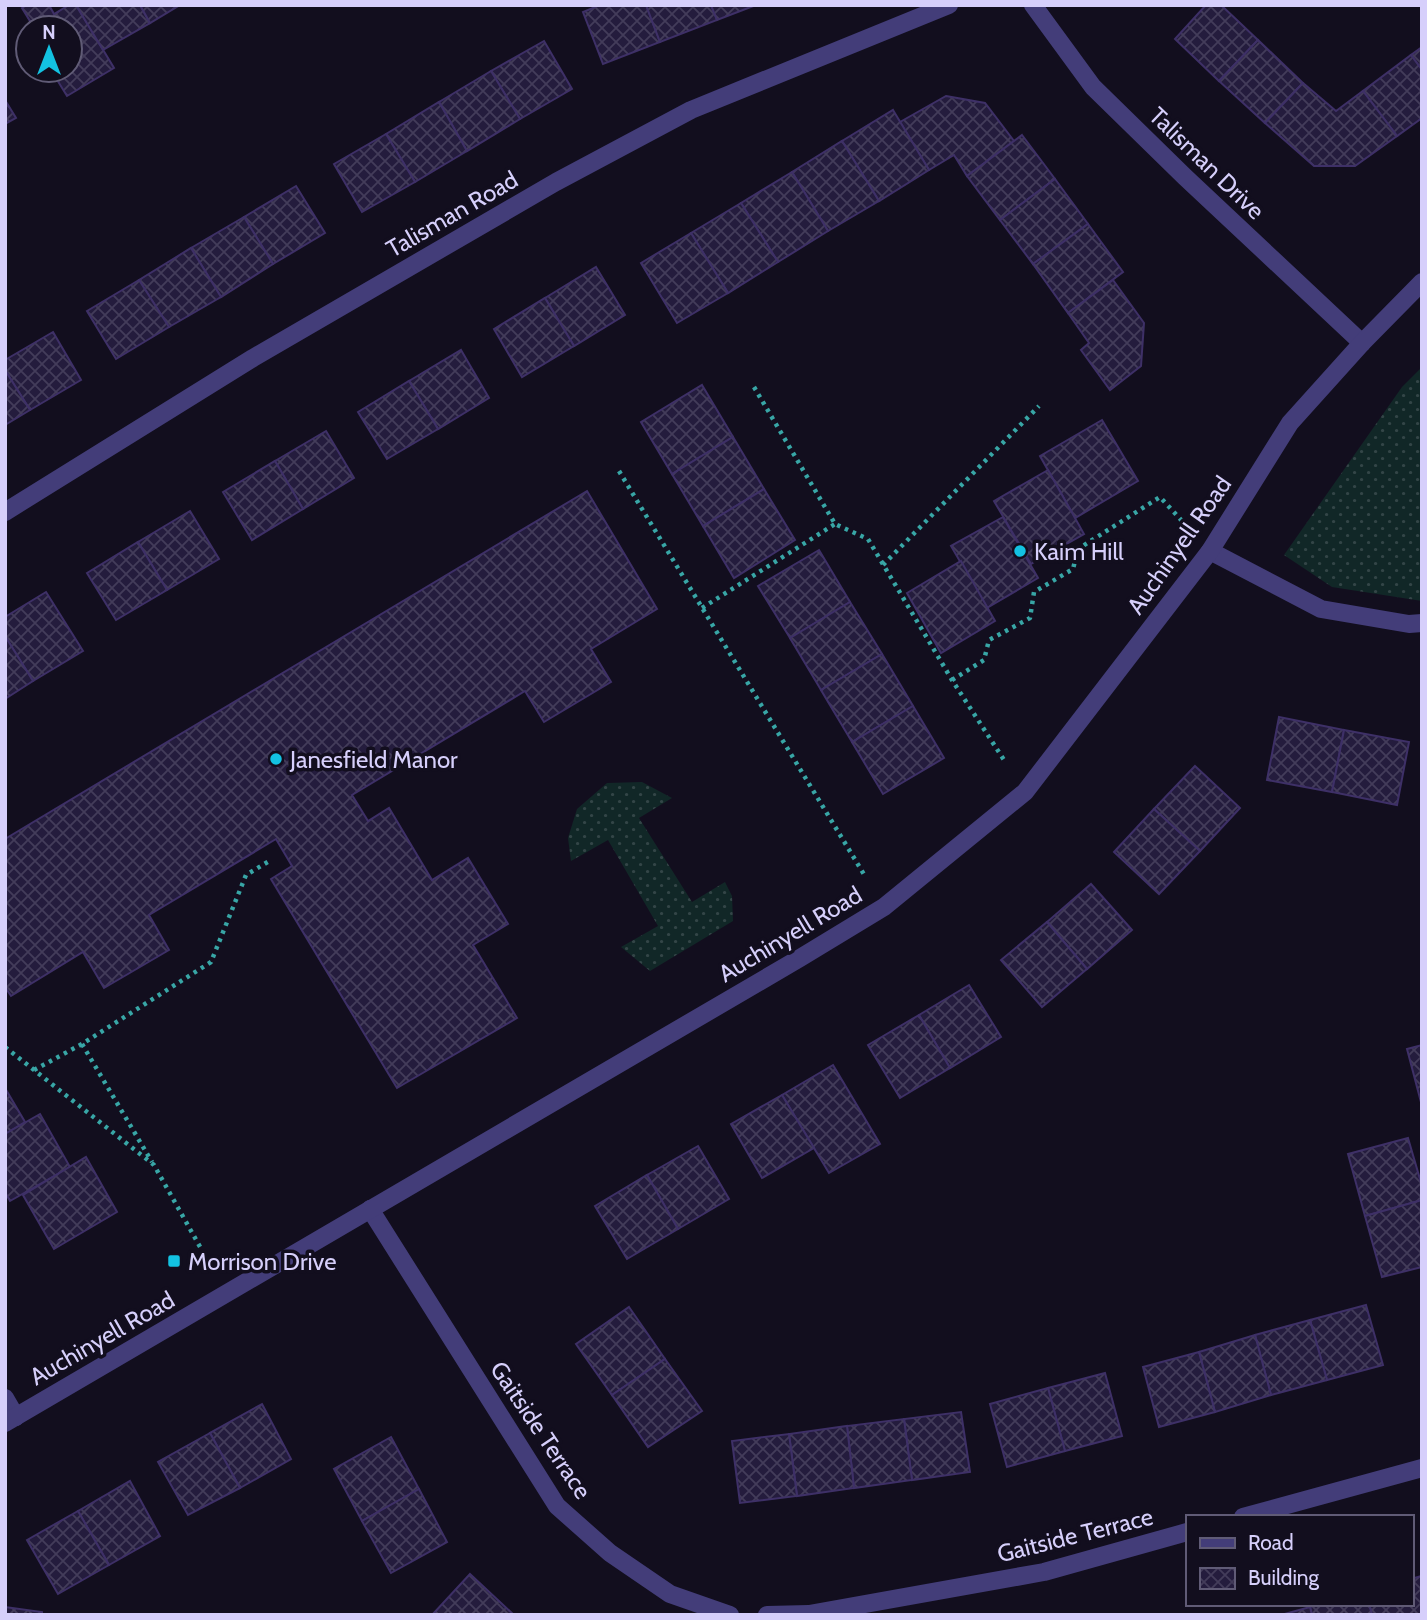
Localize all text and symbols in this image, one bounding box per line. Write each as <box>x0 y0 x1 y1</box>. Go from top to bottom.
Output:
north arrow <box>14 14 84 84</box>
text: N <box>42 21 56 44</box>
street label: Talisman Drive <box>1143 101 1271 225</box>
street label: Talisman Road <box>381 165 523 263</box>
street label: Auchinyell Road <box>1121 470 1237 620</box>
place label: Kaim Hill <box>1034 537 1124 566</box>
marker: Kaim Hill <box>1012 543 1028 559</box>
place label: Janesfield Manor <box>289 745 458 774</box>
marker: Janesfield Manor <box>268 751 284 767</box>
street label: Auchinyell Road <box>713 880 867 988</box>
place label: Morrison Drive <box>188 1247 336 1276</box>
marker: Morrison Drive <box>166 1253 182 1269</box>
street label: Auchinyell Road <box>25 1285 179 1391</box>
street label: Gaitside Terrace <box>484 1356 598 1504</box>
street label: Gaitside Terrace <box>994 1502 1156 1568</box>
legend <box>1186 1515 1413 1606</box>
text: Road <box>1248 1530 1294 1555</box>
text: Building <box>1248 1565 1320 1590</box>

